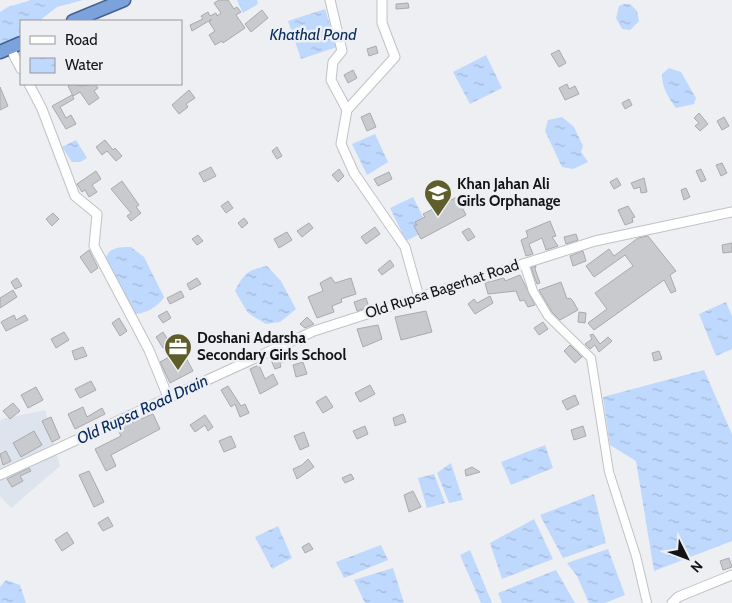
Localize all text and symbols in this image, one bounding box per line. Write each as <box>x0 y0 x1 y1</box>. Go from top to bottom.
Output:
legend <box>20 20 182 85</box>
water label: Khathal Pond <box>269 25 357 44</box>
text: Road <box>65 31 98 49</box>
text: Water <box>65 56 103 74</box>
place label: Khan Jahan Ali Girls Orphanage <box>457 175 561 210</box>
school or university icon: Khan Jahan Ali Girls Orphanage <box>423 178 453 217</box>
street label: Old Rupsa Bagerhat Road <box>363 256 521 322</box>
place label: Doshani Adarsha Secondary Girls School <box>197 329 346 364</box>
office icon: Doshani Adarsha Secondary Girls School <box>163 332 193 371</box>
water label: Old Rupsa Road Drain <box>74 371 211 448</box>
north arrow <box>662 533 712 583</box>
text: N <box>687 557 707 576</box>

